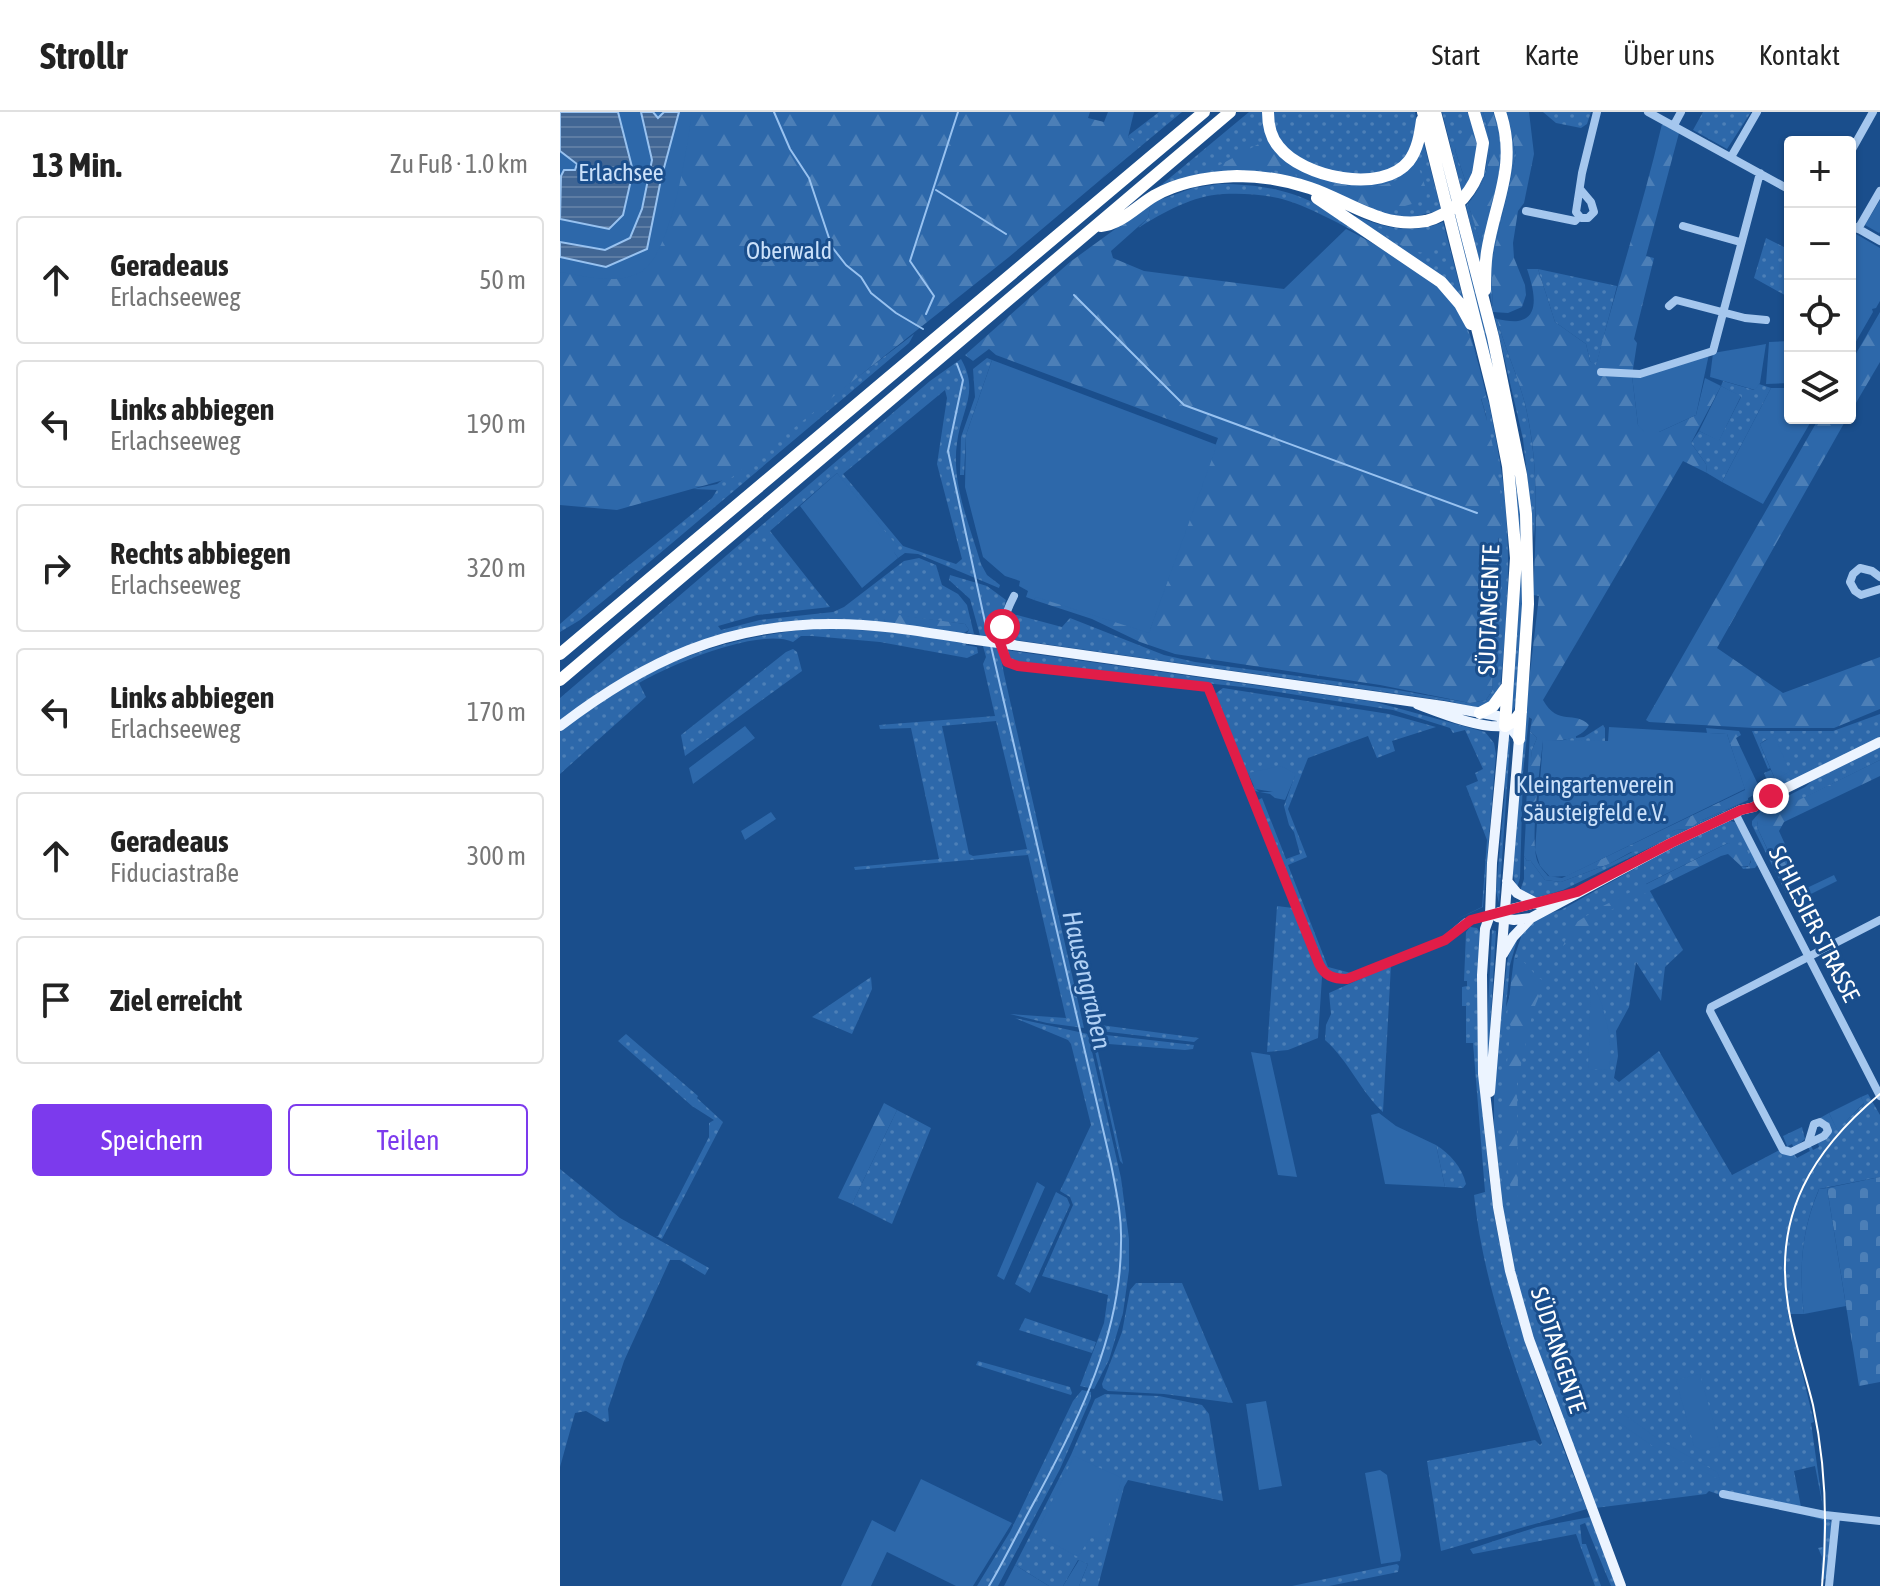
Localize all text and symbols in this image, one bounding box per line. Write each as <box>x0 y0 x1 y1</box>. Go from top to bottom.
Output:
text: Strollr <box>40 34 127 77</box>
text: Start <box>1431 39 1480 71</box>
text: Karte <box>1524 39 1579 71</box>
text: Über uns <box>1623 39 1715 71</box>
text: Kontakt <box>1759 39 1840 71</box>
map controls <box>1784 136 1856 424</box>
button: + <box>1784 136 1856 208</box>
text: 13 Min. <box>32 145 122 184</box>
text: Zu Fuß · 1.0 km <box>390 149 528 179</box>
park label: Erlachsee <box>578 159 664 186</box>
button: − <box>1784 208 1856 280</box>
park label: Oberwald <box>746 237 832 264</box>
text: Geradeaus <box>110 248 229 282</box>
icon: ahead <box>34 258 78 302</box>
text: 50 m <box>479 265 526 295</box>
button: locate <box>1784 280 1856 352</box>
text: Erlachseeweg <box>110 282 241 312</box>
button: layers <box>1784 352 1856 424</box>
text: Links abbiegen <box>110 392 274 426</box>
icon: left <box>34 402 78 446</box>
text: 190 m <box>467 409 526 439</box>
text: Erlachseeweg <box>110 426 241 456</box>
text: Rechts abbiegen <box>110 536 291 570</box>
street label: SÜDTANGENTE <box>1473 544 1504 676</box>
icon: right <box>34 546 78 590</box>
text: 320 m <box>467 553 526 583</box>
text: Erlachseeweg <box>110 570 241 600</box>
route start <box>984 609 1020 645</box>
text: Links abbiegen <box>110 680 274 714</box>
icon: left <box>34 690 78 734</box>
text: 170 m <box>467 697 526 727</box>
text: Erlachseeweg <box>110 714 241 744</box>
park label: Kleingartenverein Säusteigfeld e.V. <box>1516 771 1674 826</box>
route end <box>1753 778 1789 814</box>
text: Geradeaus <box>110 824 229 858</box>
icon: ahead <box>34 834 78 878</box>
text: 300 m <box>467 841 526 871</box>
street label: SCHLESIER STRASSE <box>1764 842 1865 1006</box>
text: Fiduciastraße <box>110 858 239 888</box>
water label: Hausengraben <box>1056 908 1118 1053</box>
icon: arrive <box>34 978 78 1022</box>
text: Ziel erreicht <box>110 983 242 1017</box>
button: Speichern <box>32 1104 272 1176</box>
button: Teilen <box>288 1104 528 1176</box>
street label: SÜDTANGENTE <box>1525 1284 1591 1416</box>

